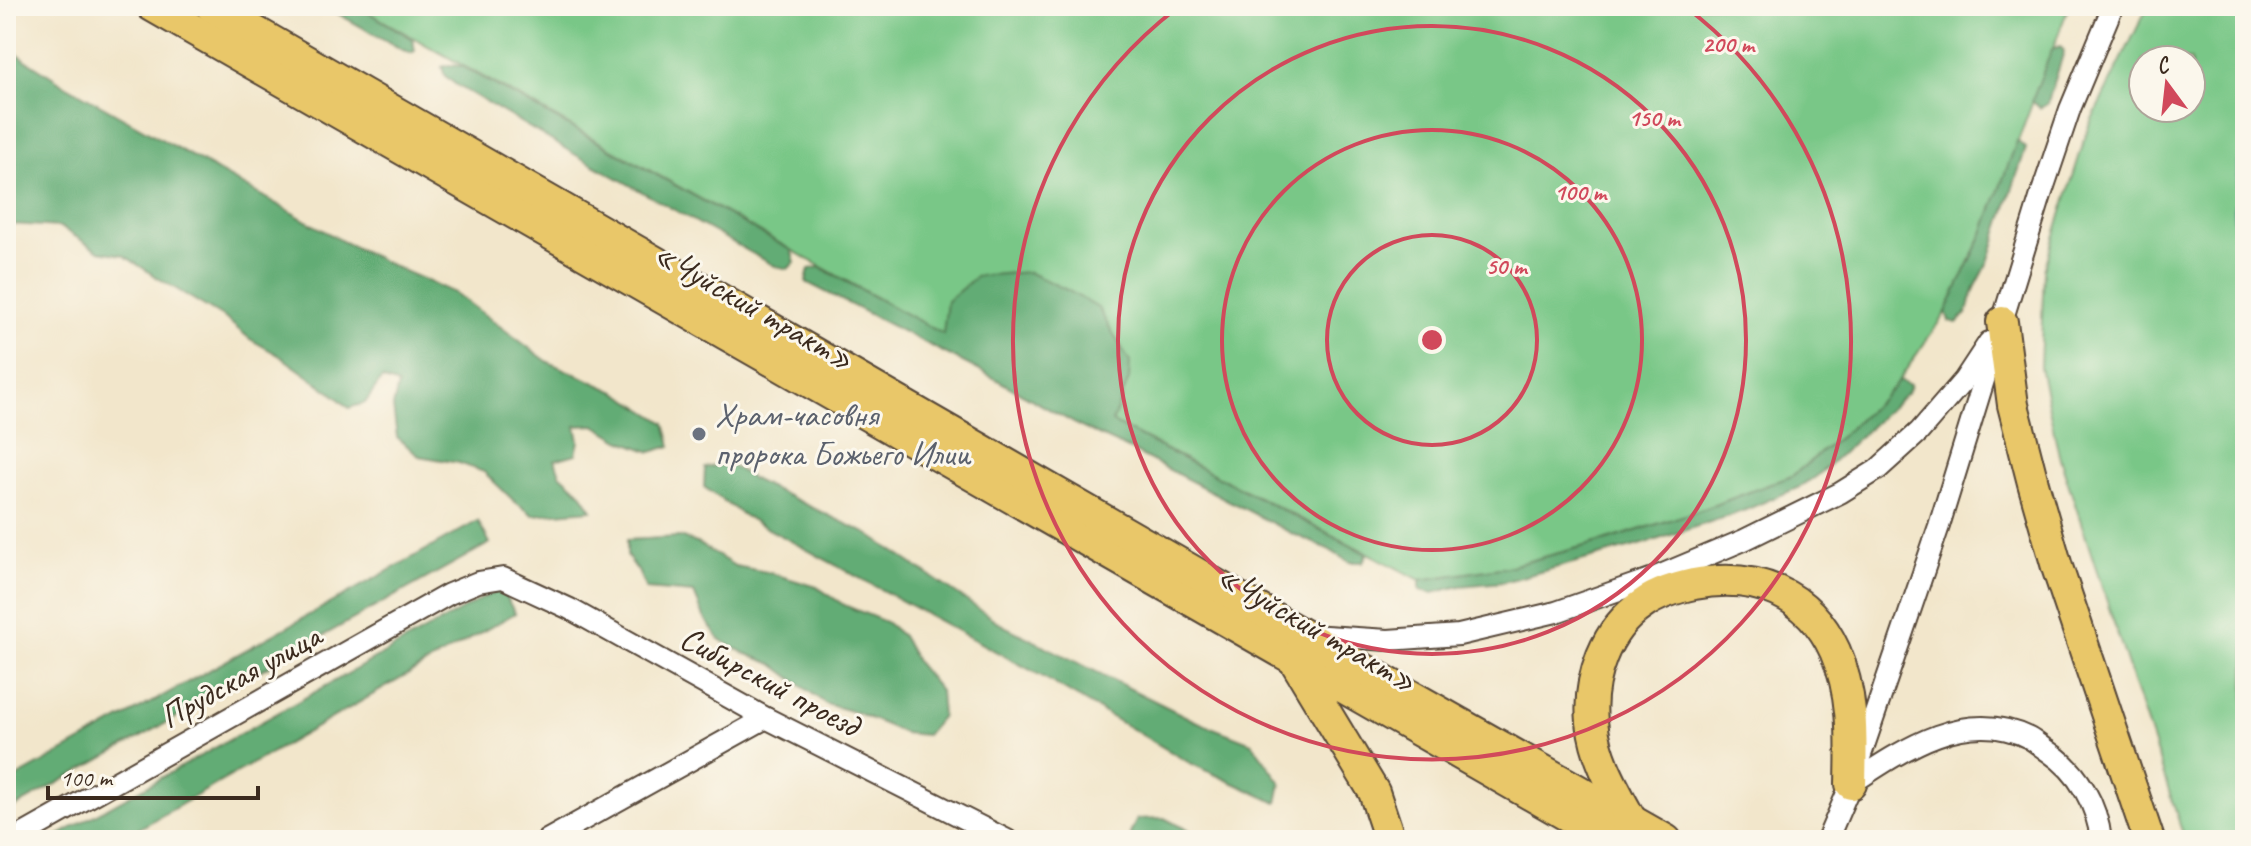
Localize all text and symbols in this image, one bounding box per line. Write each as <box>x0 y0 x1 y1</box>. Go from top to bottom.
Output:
text: 200 m <box>1702 29 1756 59</box>
north arrow <box>2127 44 2207 124</box>
text: С <box>2153 50 2174 81</box>
text: 150 m <box>1628 103 1682 133</box>
text: 100 m <box>1554 177 1608 207</box>
street label: «Чуйский тракт» <box>646 232 862 380</box>
text: 50 m <box>1486 251 1529 281</box>
centre of rings <box>1418 326 1446 354</box>
place label: Храм-часовня пророка Божьего Илии <box>715 393 972 475</box>
marker: Храм-часовня пророка Божьего Илии <box>690 425 708 443</box>
street label: «Чуйский тракт» <box>1209 554 1425 702</box>
street label: Прудская улица <box>152 613 331 738</box>
street label: Сибирский проезд <box>673 616 870 748</box>
scale bar <box>48 750 258 800</box>
text: 100 m <box>60 763 114 793</box>

